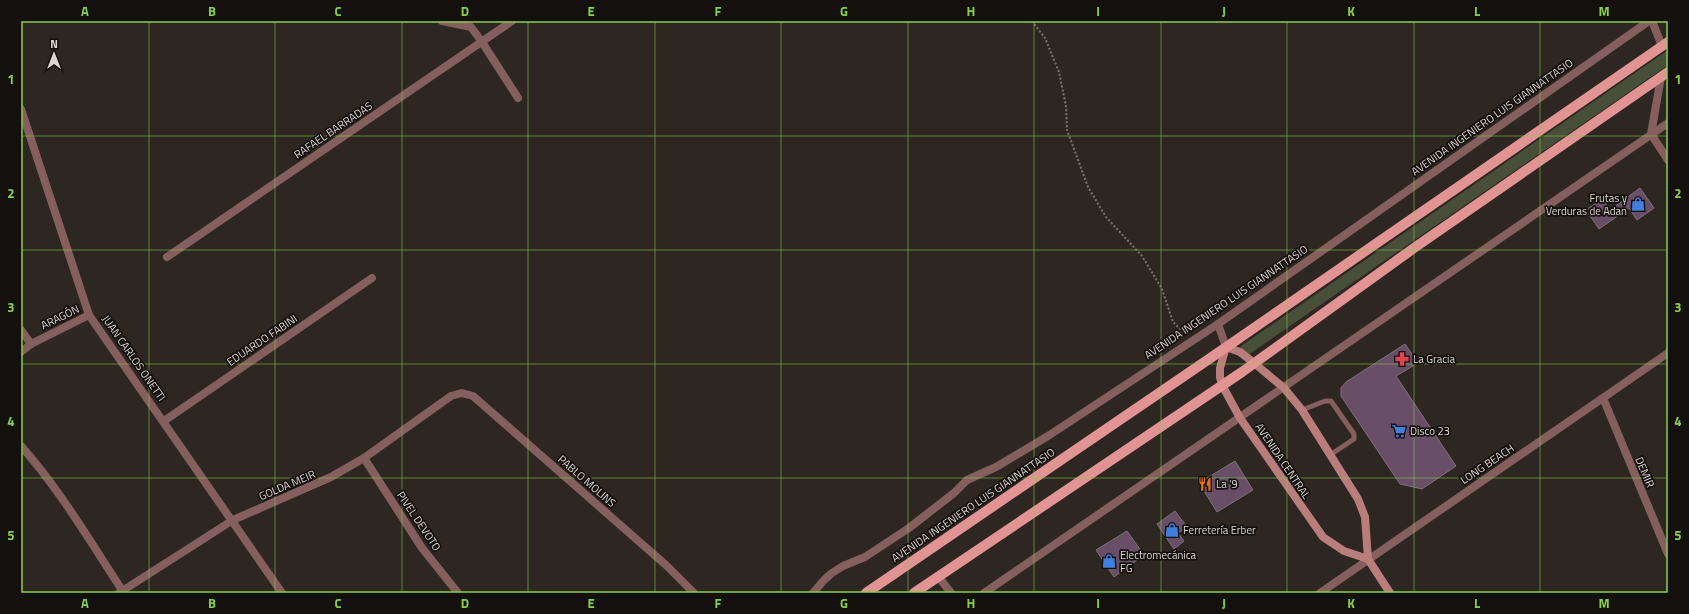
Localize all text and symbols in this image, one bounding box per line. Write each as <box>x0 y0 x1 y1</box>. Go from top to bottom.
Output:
text: A <box>81 1 89 21</box>
text: B <box>208 1 216 21</box>
text: C <box>334 1 342 21</box>
text: D <box>461 1 469 21</box>
text: E <box>587 1 595 21</box>
text: F <box>715 1 722 21</box>
text: G <box>840 1 848 21</box>
text: H <box>967 1 975 21</box>
text: I <box>1096 1 1100 21</box>
text: J <box>1222 1 1226 21</box>
text: K <box>1347 1 1355 21</box>
text: L <box>1474 1 1480 21</box>
text: M <box>1598 1 1610 21</box>
north arrow <box>34 34 74 74</box>
text: N <box>50 36 58 52</box>
street label: AVENIDA INGENIERO LUIS GIANNATTASIO <box>1408 55 1576 179</box>
text: 1 <box>7 69 15 89</box>
text: 1 <box>1674 69 1682 89</box>
street label: RAFAEL BARRADAS <box>291 98 375 162</box>
text: 2 <box>7 183 15 203</box>
text: 2 <box>1674 183 1682 203</box>
place label: Frutas y Verduras de Adan <box>1546 190 1628 219</box>
shop icon: Frutas y Verduras de Adan <box>1630 196 1646 212</box>
street label: AVENIDA INGENIERO LUIS GIANNATTASIO <box>1141 241 1311 363</box>
text: 3 <box>7 297 15 317</box>
text: 3 <box>1674 297 1682 317</box>
street label: ARAGÓN <box>38 301 82 333</box>
street label: EDUARDO FABINI <box>224 310 300 370</box>
street label: JUAN CARLOS ONETTI <box>98 312 170 404</box>
pharmacy icon: La Gracia <box>1394 351 1410 367</box>
place label: La Gracia <box>1413 351 1455 367</box>
text: 4 <box>7 411 15 431</box>
text: 4 <box>1674 411 1682 431</box>
street label: AVENIDA CENTRAL <box>1252 420 1315 503</box>
supermarket icon: Disco 23 <box>1391 423 1407 439</box>
place label: Disco 23 <box>1410 423 1450 439</box>
street label: LONG BEACH <box>1457 440 1517 488</box>
street label: AVENIDA INGENIERO LUIS GIANNATTASIO <box>888 444 1058 566</box>
street label: PABLO MOLINS <box>555 451 619 511</box>
street label: DEMIR <box>1631 454 1659 490</box>
street label: GOLDA MEIR <box>256 466 318 504</box>
restaurant icon: La '9 <box>1197 476 1213 492</box>
place label: La '9 <box>1216 476 1238 492</box>
street label: PIVEL DEVOTO <box>393 488 445 554</box>
shop icon: Ferretería Erber <box>1164 522 1180 538</box>
place label: Ferretería Erber <box>1183 522 1256 538</box>
text: 5 <box>7 525 15 545</box>
text: 5 <box>1674 525 1682 545</box>
place label: Electromecánica FG <box>1120 547 1197 576</box>
shop icon: Electromecánica FG <box>1101 553 1117 569</box>
text: A <box>81 593 89 613</box>
text: B <box>208 593 216 613</box>
text: C <box>334 593 342 613</box>
text: D <box>461 593 469 613</box>
text: E <box>587 593 595 613</box>
text: F <box>715 593 722 613</box>
text: G <box>840 593 848 613</box>
text: H <box>967 593 975 613</box>
text: I <box>1096 593 1100 613</box>
text: J <box>1222 593 1226 613</box>
text: K <box>1347 593 1355 613</box>
text: L <box>1474 593 1480 613</box>
text: M <box>1598 593 1610 613</box>

